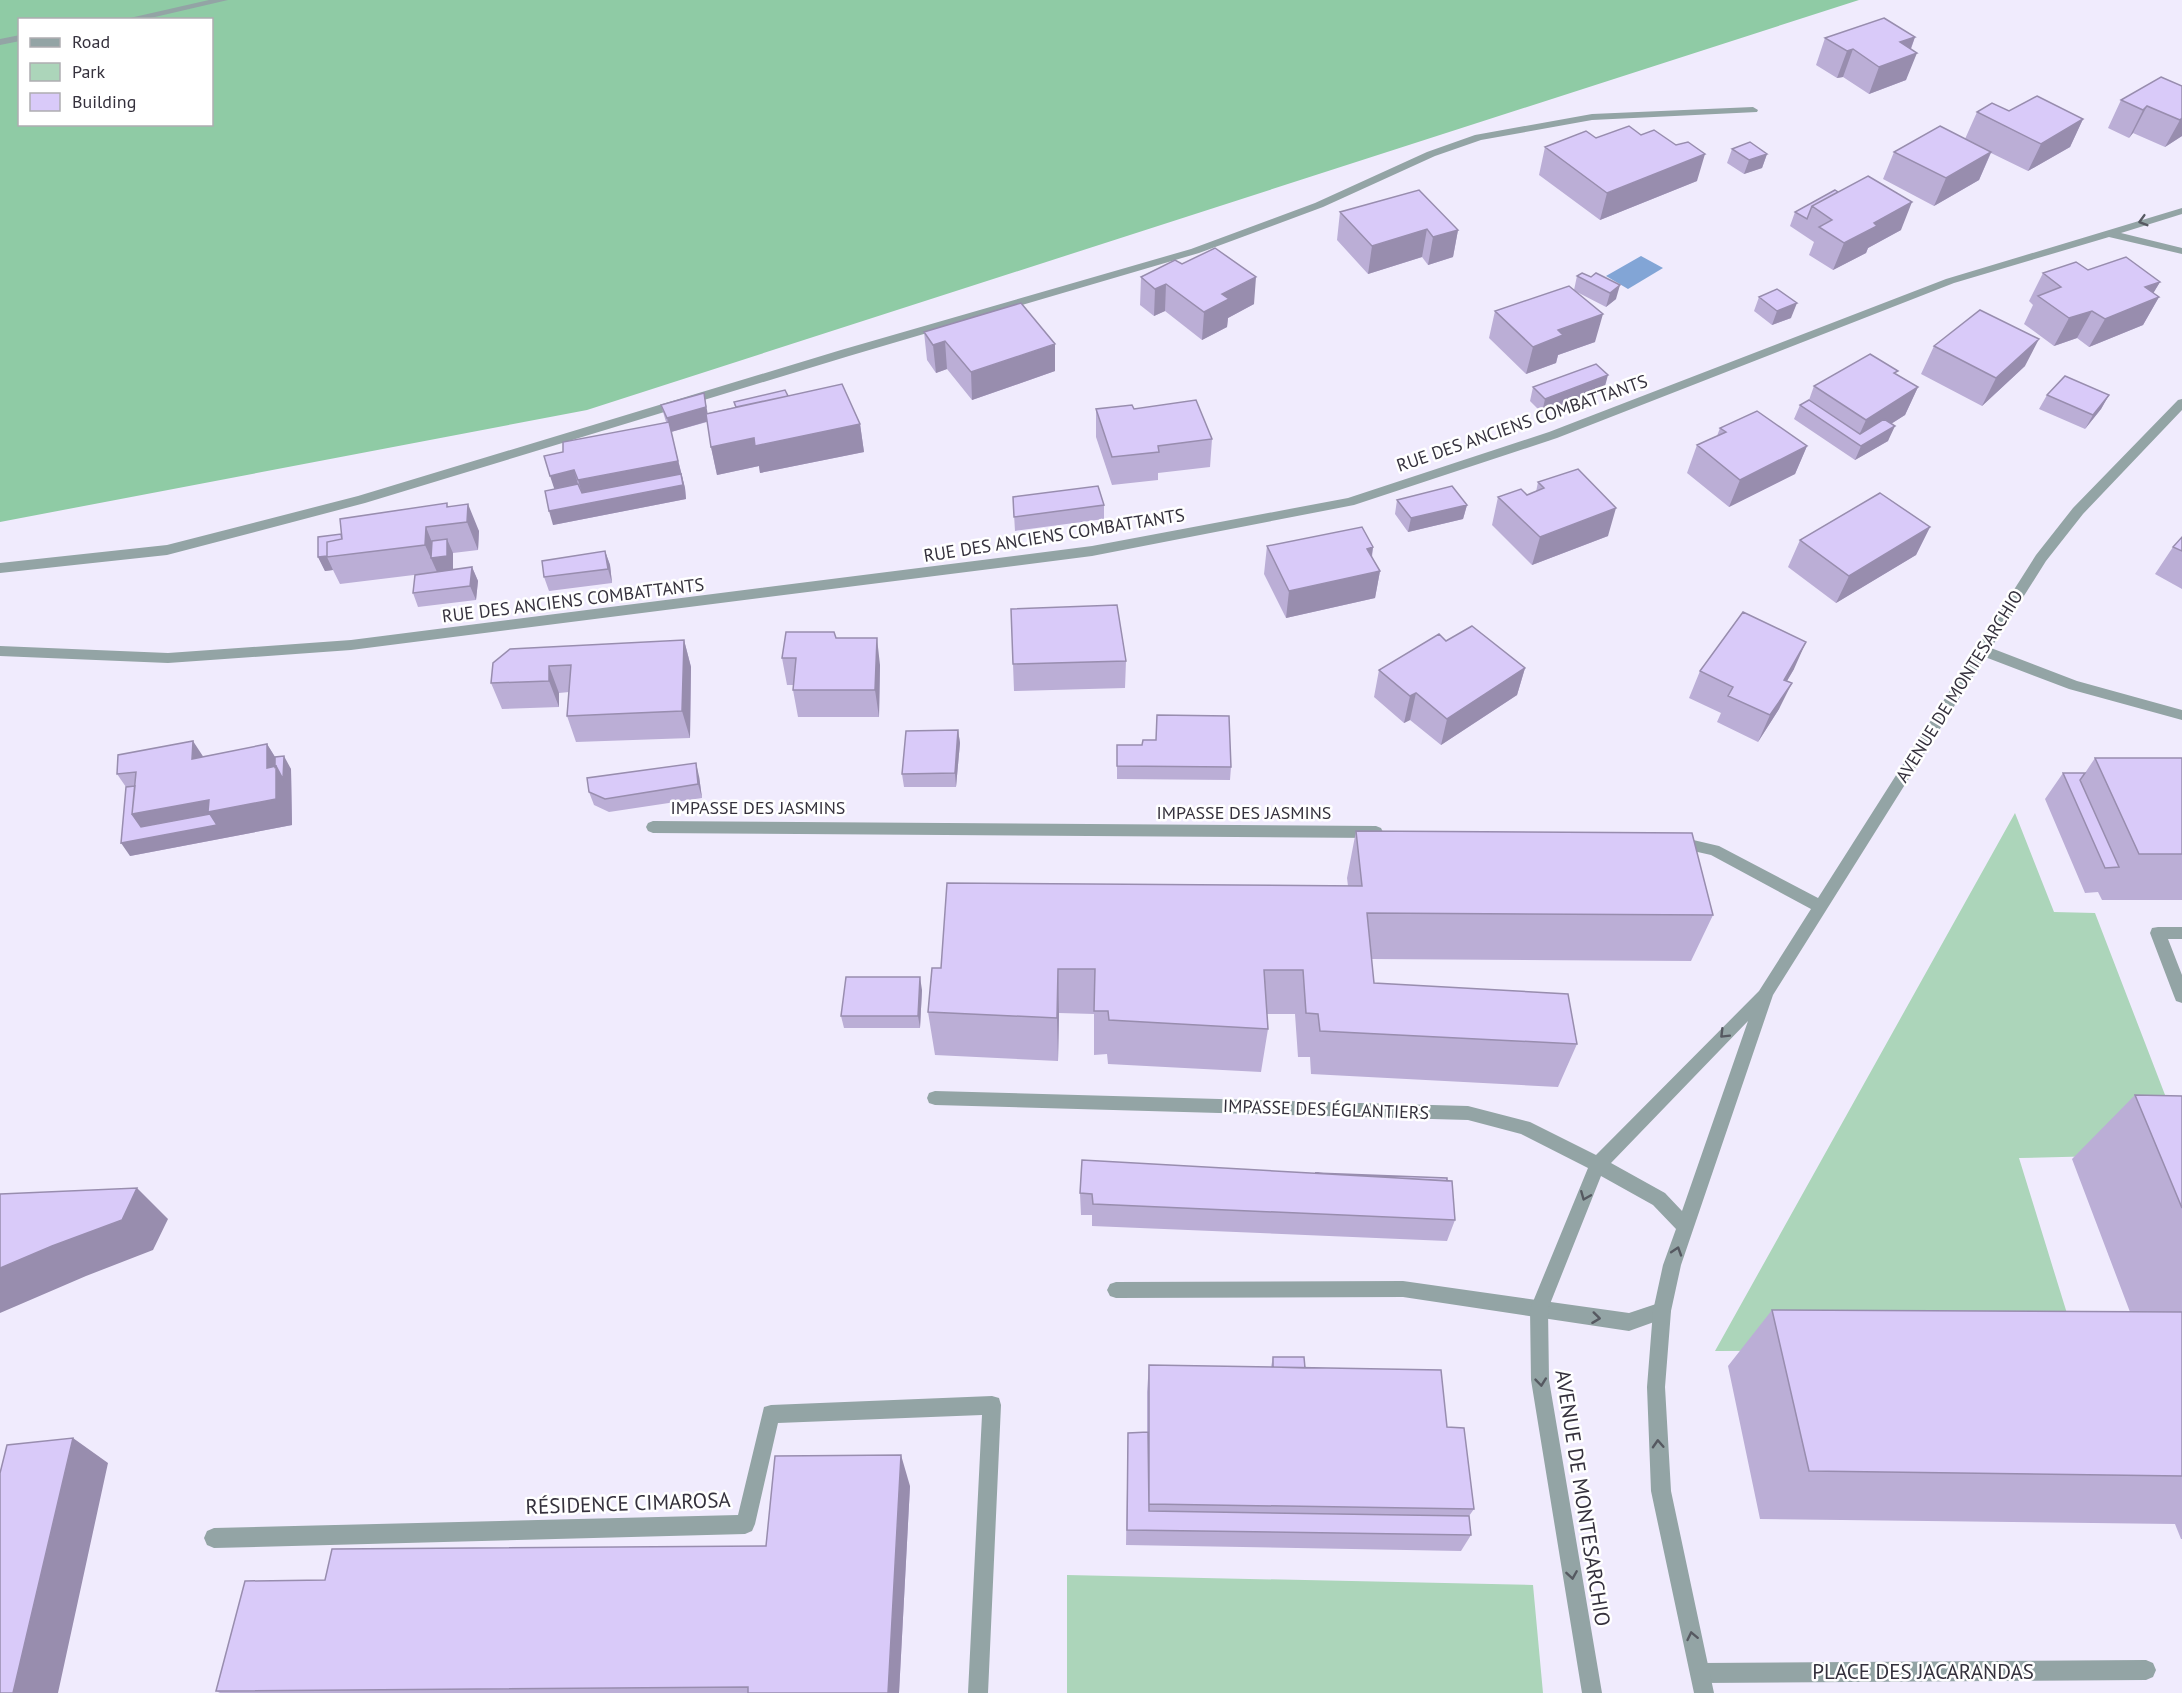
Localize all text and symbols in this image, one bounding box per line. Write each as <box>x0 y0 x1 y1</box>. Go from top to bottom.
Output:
legend <box>18 18 213 126</box>
text: Road <box>72 30 110 53</box>
text: Park <box>72 60 105 83</box>
text: Building <box>72 90 136 113</box>
one-way arrow <box>2138 214 2148 227</box>
street label: RUE DES ANCIENS COMBATTANTS <box>1393 369 1651 477</box>
street label: RUE DES ANCIENS COMBATTANTS <box>922 503 1186 567</box>
street label: RUE DES ANCIENS COMBATTANTS <box>441 573 705 627</box>
street label: AVENUE DE MONTESARCHIO <box>1890 586 2028 786</box>
street label: IMPASSE DES JASMINS <box>671 796 845 819</box>
street label: IMPASSE DES JASMINS <box>1157 801 1331 824</box>
one-way arrow <box>1720 1027 1731 1037</box>
street label: IMPASSE DES ÉGLANTIERS <box>1223 1094 1429 1124</box>
one-way arrow <box>1580 1190 1592 1201</box>
one-way arrow <box>1669 1246 1682 1257</box>
one-way arrow <box>1592 1311 1601 1324</box>
street label: AVENUE DE MONTESARCHIO <box>1549 1368 1617 1628</box>
one-way arrow <box>1534 1378 1547 1387</box>
one-way arrow <box>1652 1440 1665 1449</box>
street label: RÉSIDENCE CIMAROSA <box>525 1486 732 1520</box>
one-way arrow <box>1565 1569 1578 1579</box>
one-way arrow <box>1686 1631 1699 1641</box>
street label: PLACE DES JACARANDAS <box>1812 1658 2034 1685</box>

